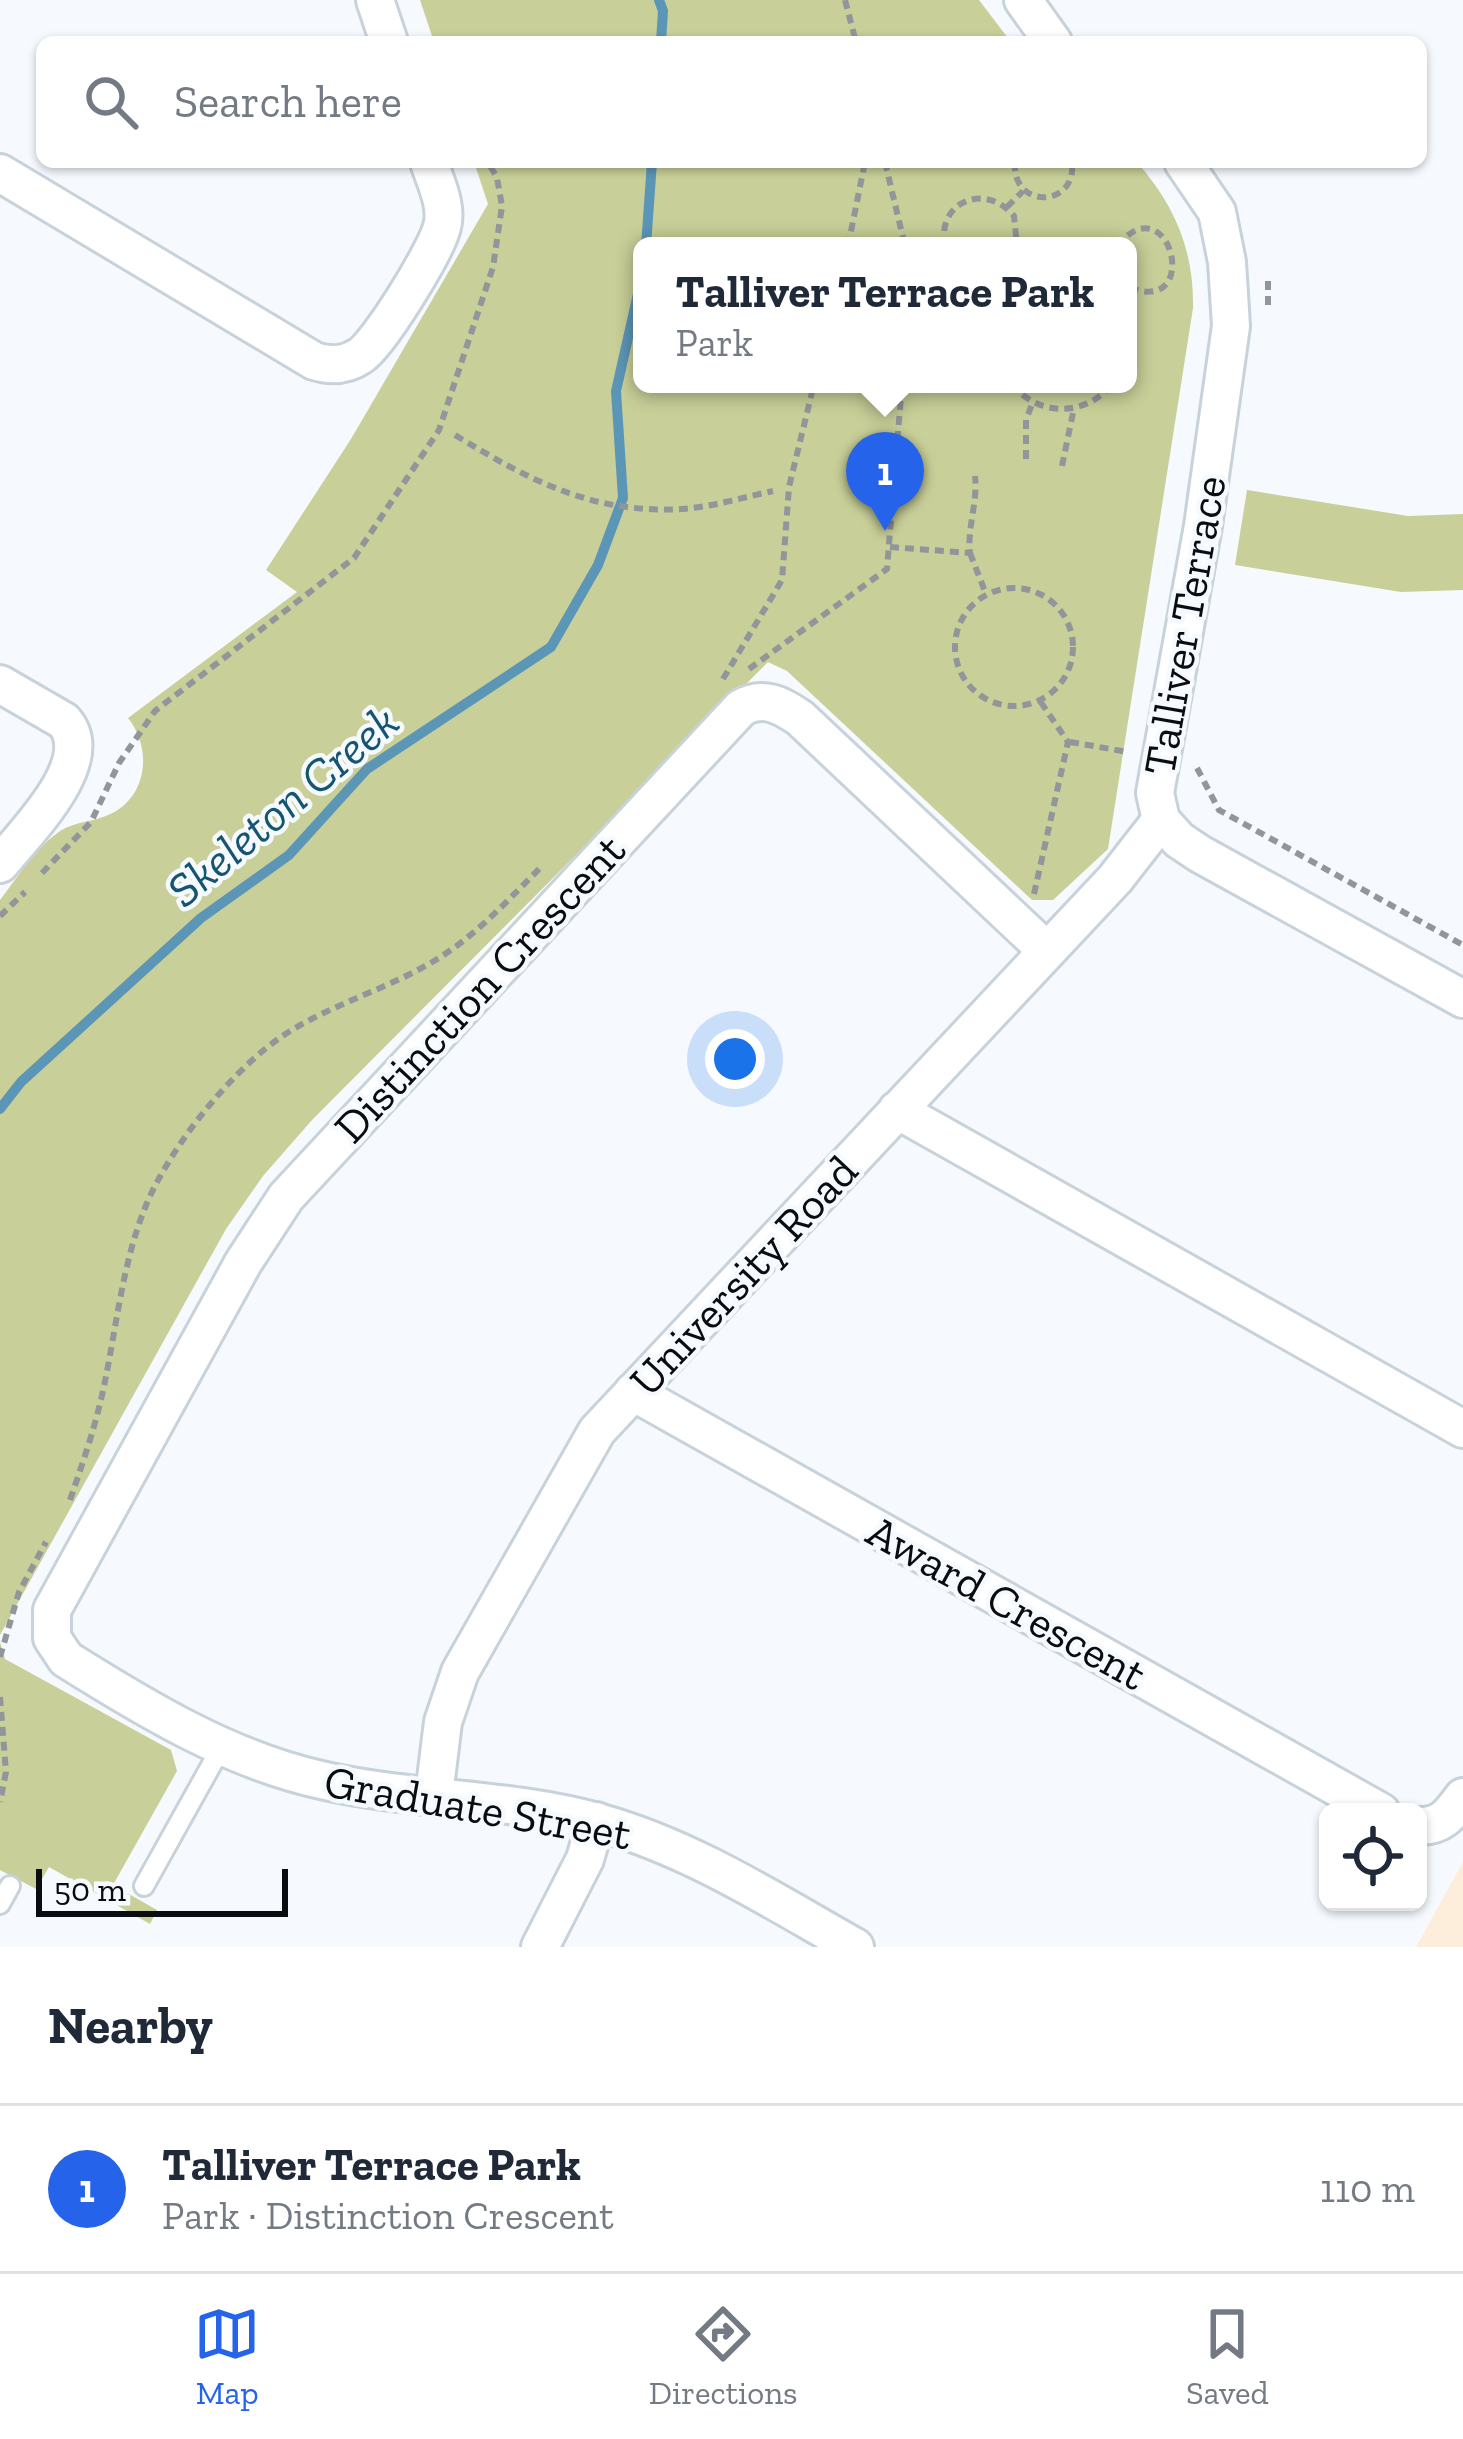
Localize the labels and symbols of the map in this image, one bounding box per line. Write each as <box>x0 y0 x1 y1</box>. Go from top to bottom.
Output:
pin: 1 <box>846 432 924 531</box>
street label: Talliver Terrace <box>1132 471 1238 779</box>
water label: Skeleton Creek <box>155 692 409 918</box>
street label: Distinction Crescent <box>323 823 637 1154</box>
your location <box>705 1029 765 1089</box>
street label: University Road <box>619 1144 869 1407</box>
street label: Award Crescent <box>858 1504 1156 1702</box>
street label: Graduate Street <box>320 1754 635 1862</box>
scale bar <box>36 1863 288 1916</box>

